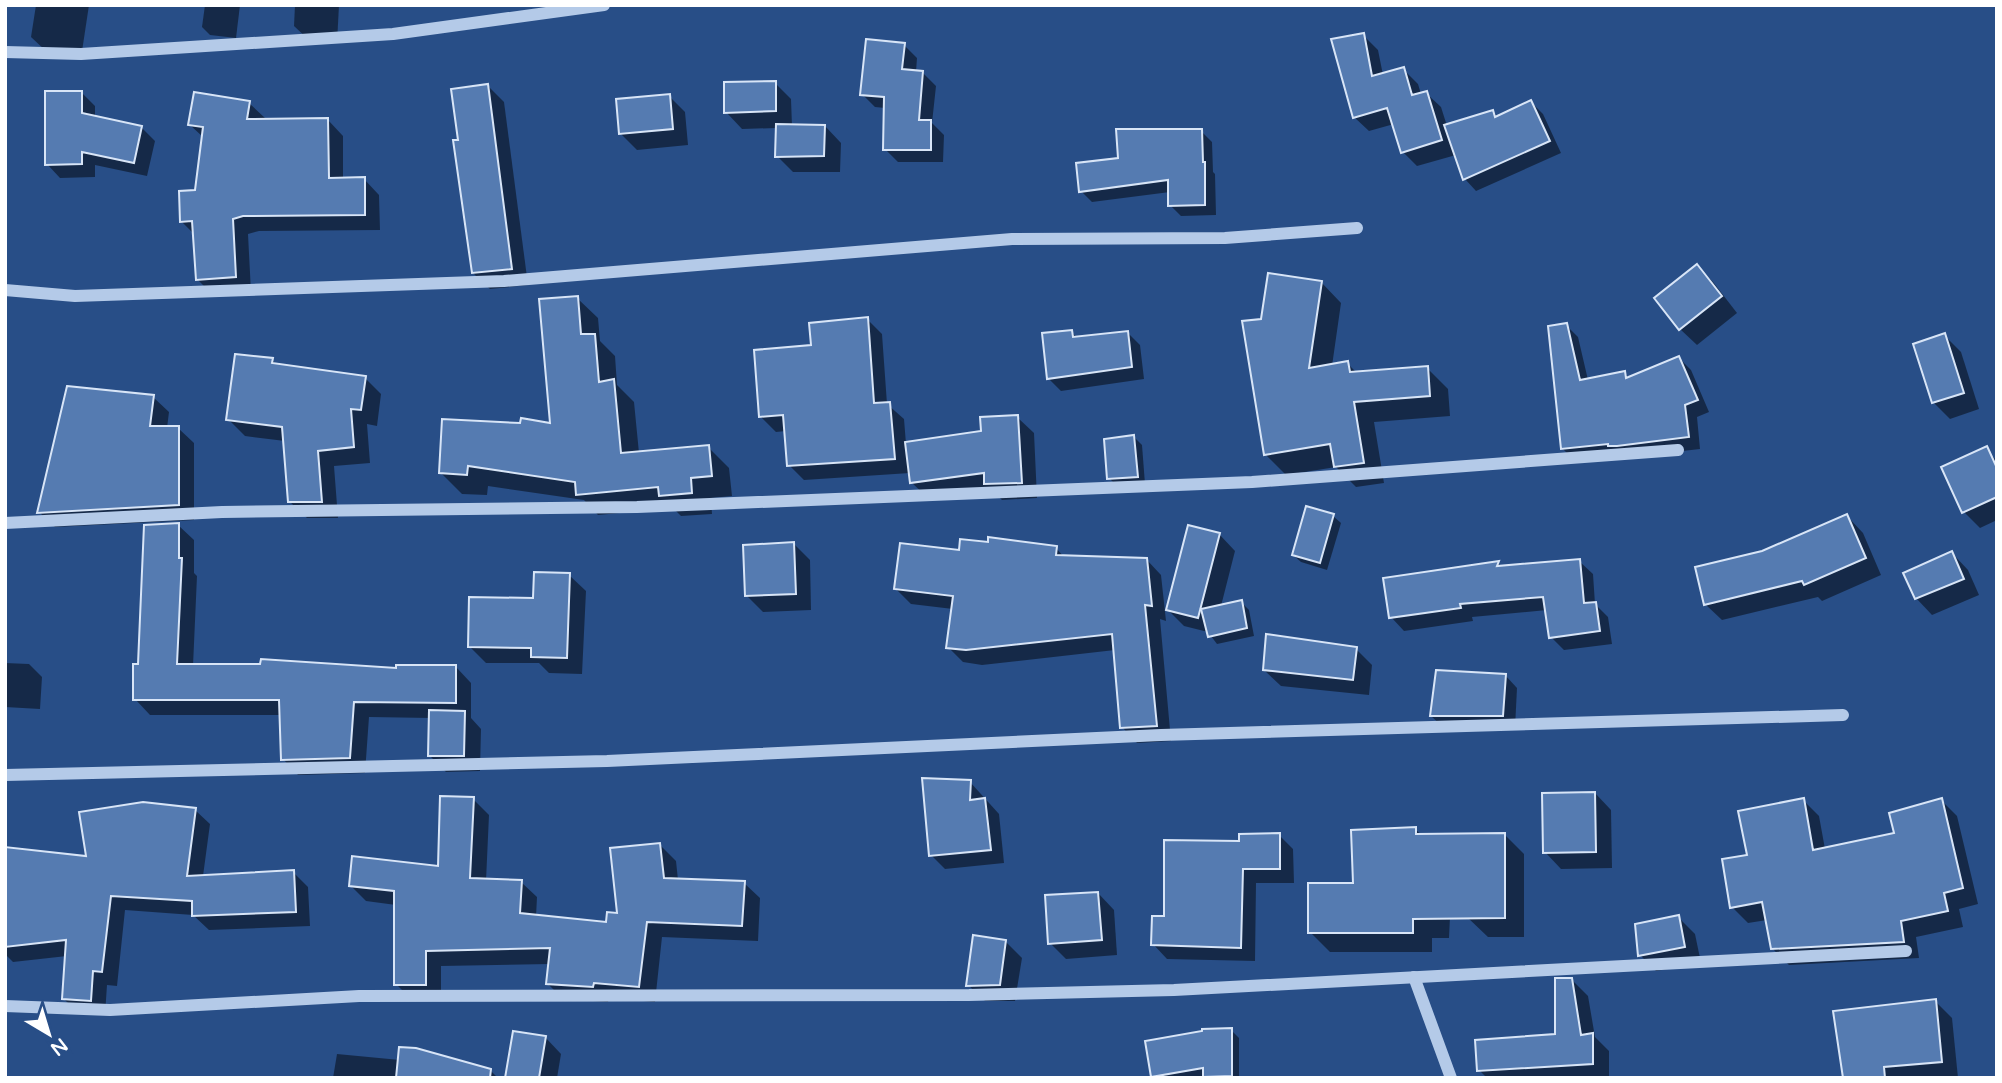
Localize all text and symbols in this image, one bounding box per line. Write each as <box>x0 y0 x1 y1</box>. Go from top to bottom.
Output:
north arrow <box>14 999 84 1069</box>
text: N <box>46 1033 72 1060</box>

